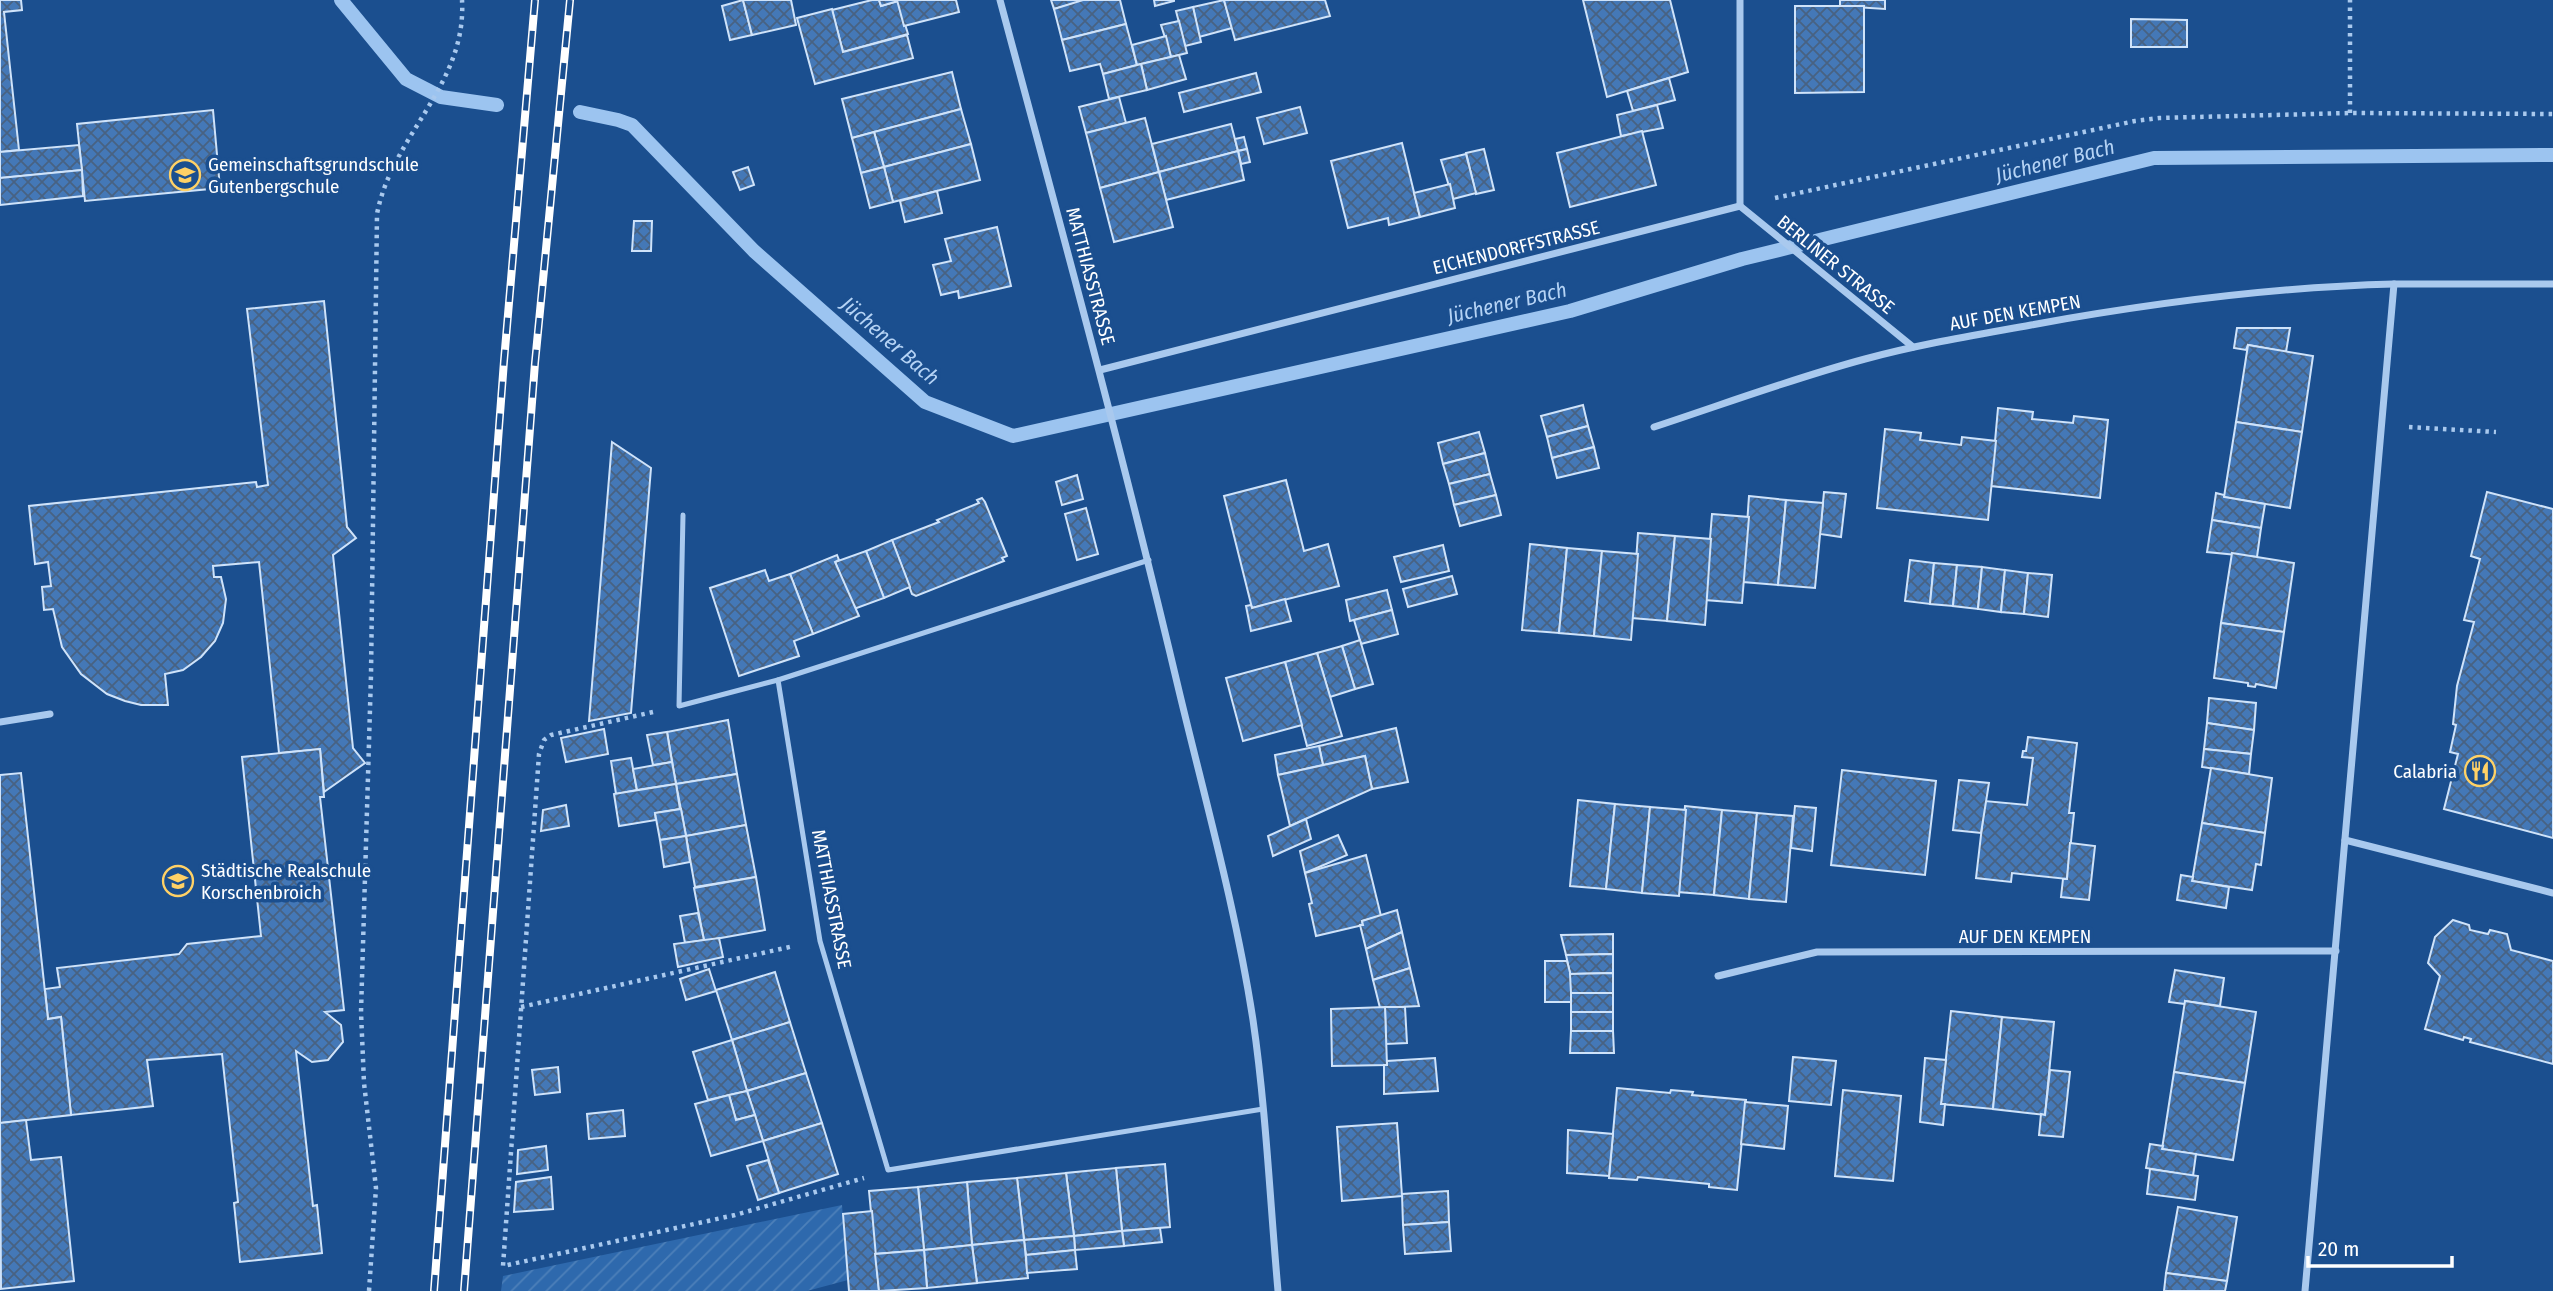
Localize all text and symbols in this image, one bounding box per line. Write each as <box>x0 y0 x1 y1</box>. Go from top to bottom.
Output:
water label: Jüchener Bach <box>1992 134 2117 189</box>
place label: Gemeinschaftsgrundschule Gutenbergschule <box>208 153 419 198</box>
school or university icon: Gemeinschaftsgrundschule Gutenbergschule <box>168 158 202 192</box>
street label: MATTHIASSTRASSE <box>1061 205 1120 348</box>
street label: BERLINER STRASSE <box>1772 210 1899 319</box>
street label: EICHENDORFFSTRASSE <box>1430 216 1602 279</box>
water label: Jüchener Bach <box>1444 277 1569 330</box>
street label: AUF DEN KEMPEN <box>1948 290 2082 335</box>
water label: Jüchener Bach <box>835 291 945 391</box>
restaurant icon: Calabria <box>2463 754 2497 788</box>
place label: Calabria <box>2393 760 2457 783</box>
street label: MATTHIASSTRASSE <box>807 827 856 971</box>
place label: Städtische Realschule Korschenbroich <box>201 859 371 904</box>
school or university icon: Städtische Realschule Korschenbroich <box>161 864 195 898</box>
street label: AUF DEN KEMPEN <box>1959 925 2091 948</box>
scale bar <box>2308 1224 2452 1268</box>
text: 20 m <box>2318 1236 2359 1262</box>

